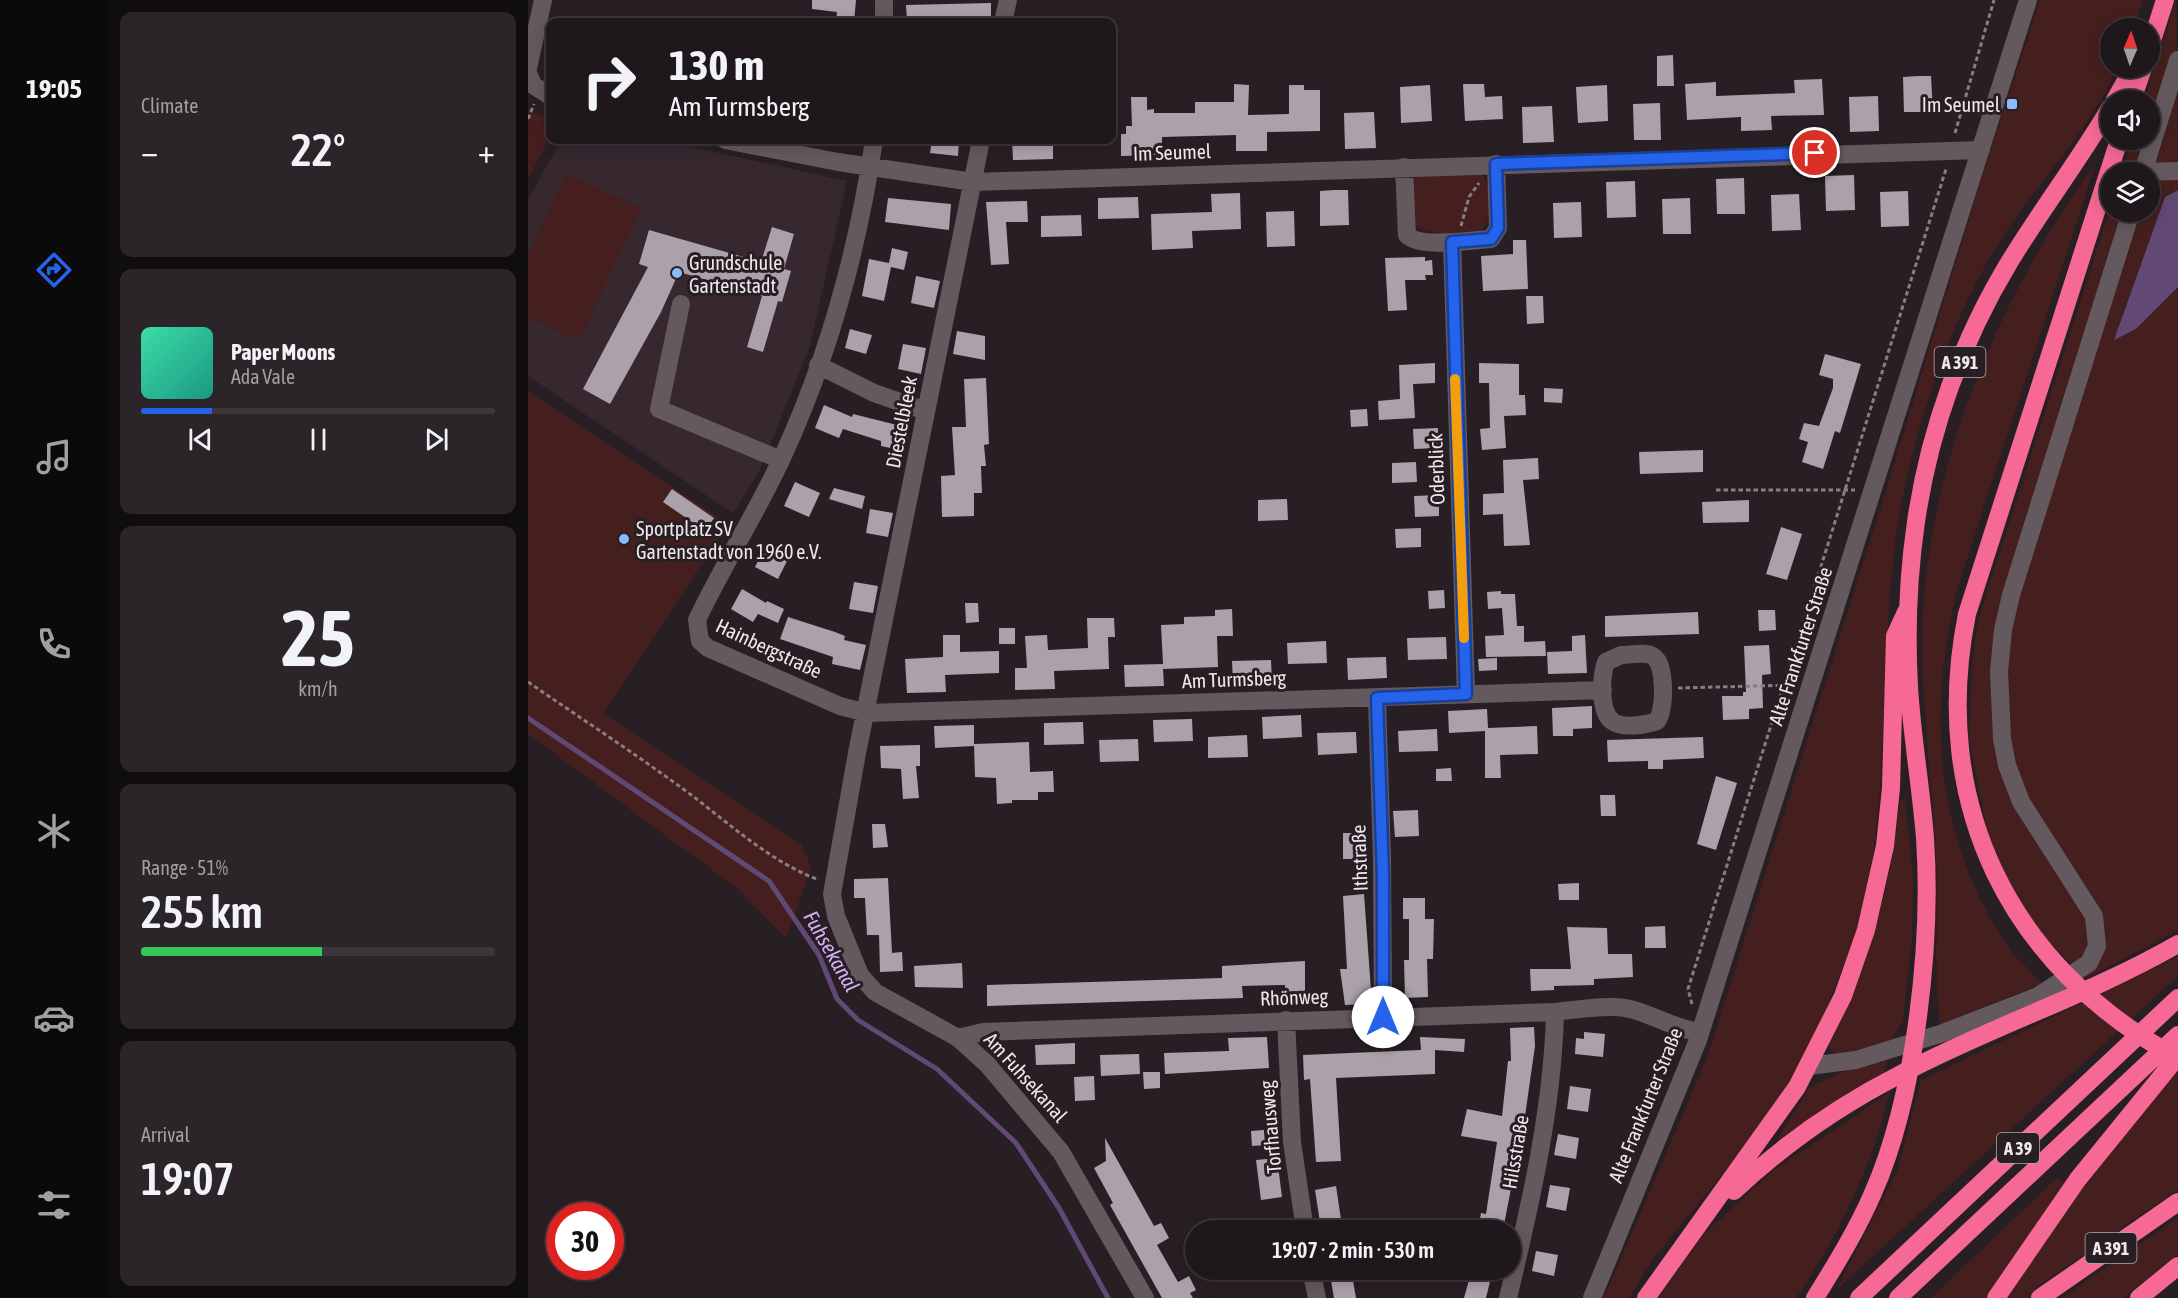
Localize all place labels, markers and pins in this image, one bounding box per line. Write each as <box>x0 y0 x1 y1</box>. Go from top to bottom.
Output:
place label: Im Seumel <box>1922 93 2001 116</box>
marker: Im Seumel <box>2005 97 2019 111</box>
pin <box>1789 127 1840 178</box>
place label: Grundschule Gartenstadt <box>689 251 782 297</box>
marker: Grundschule Gartenstadt <box>670 266 684 280</box>
place label: Sportplatz SV Gartenstadt von 1960 e.V. <box>636 517 821 563</box>
marker: Sportplatz SV Gartenstadt von 1960 e.V. <box>617 532 631 546</box>

